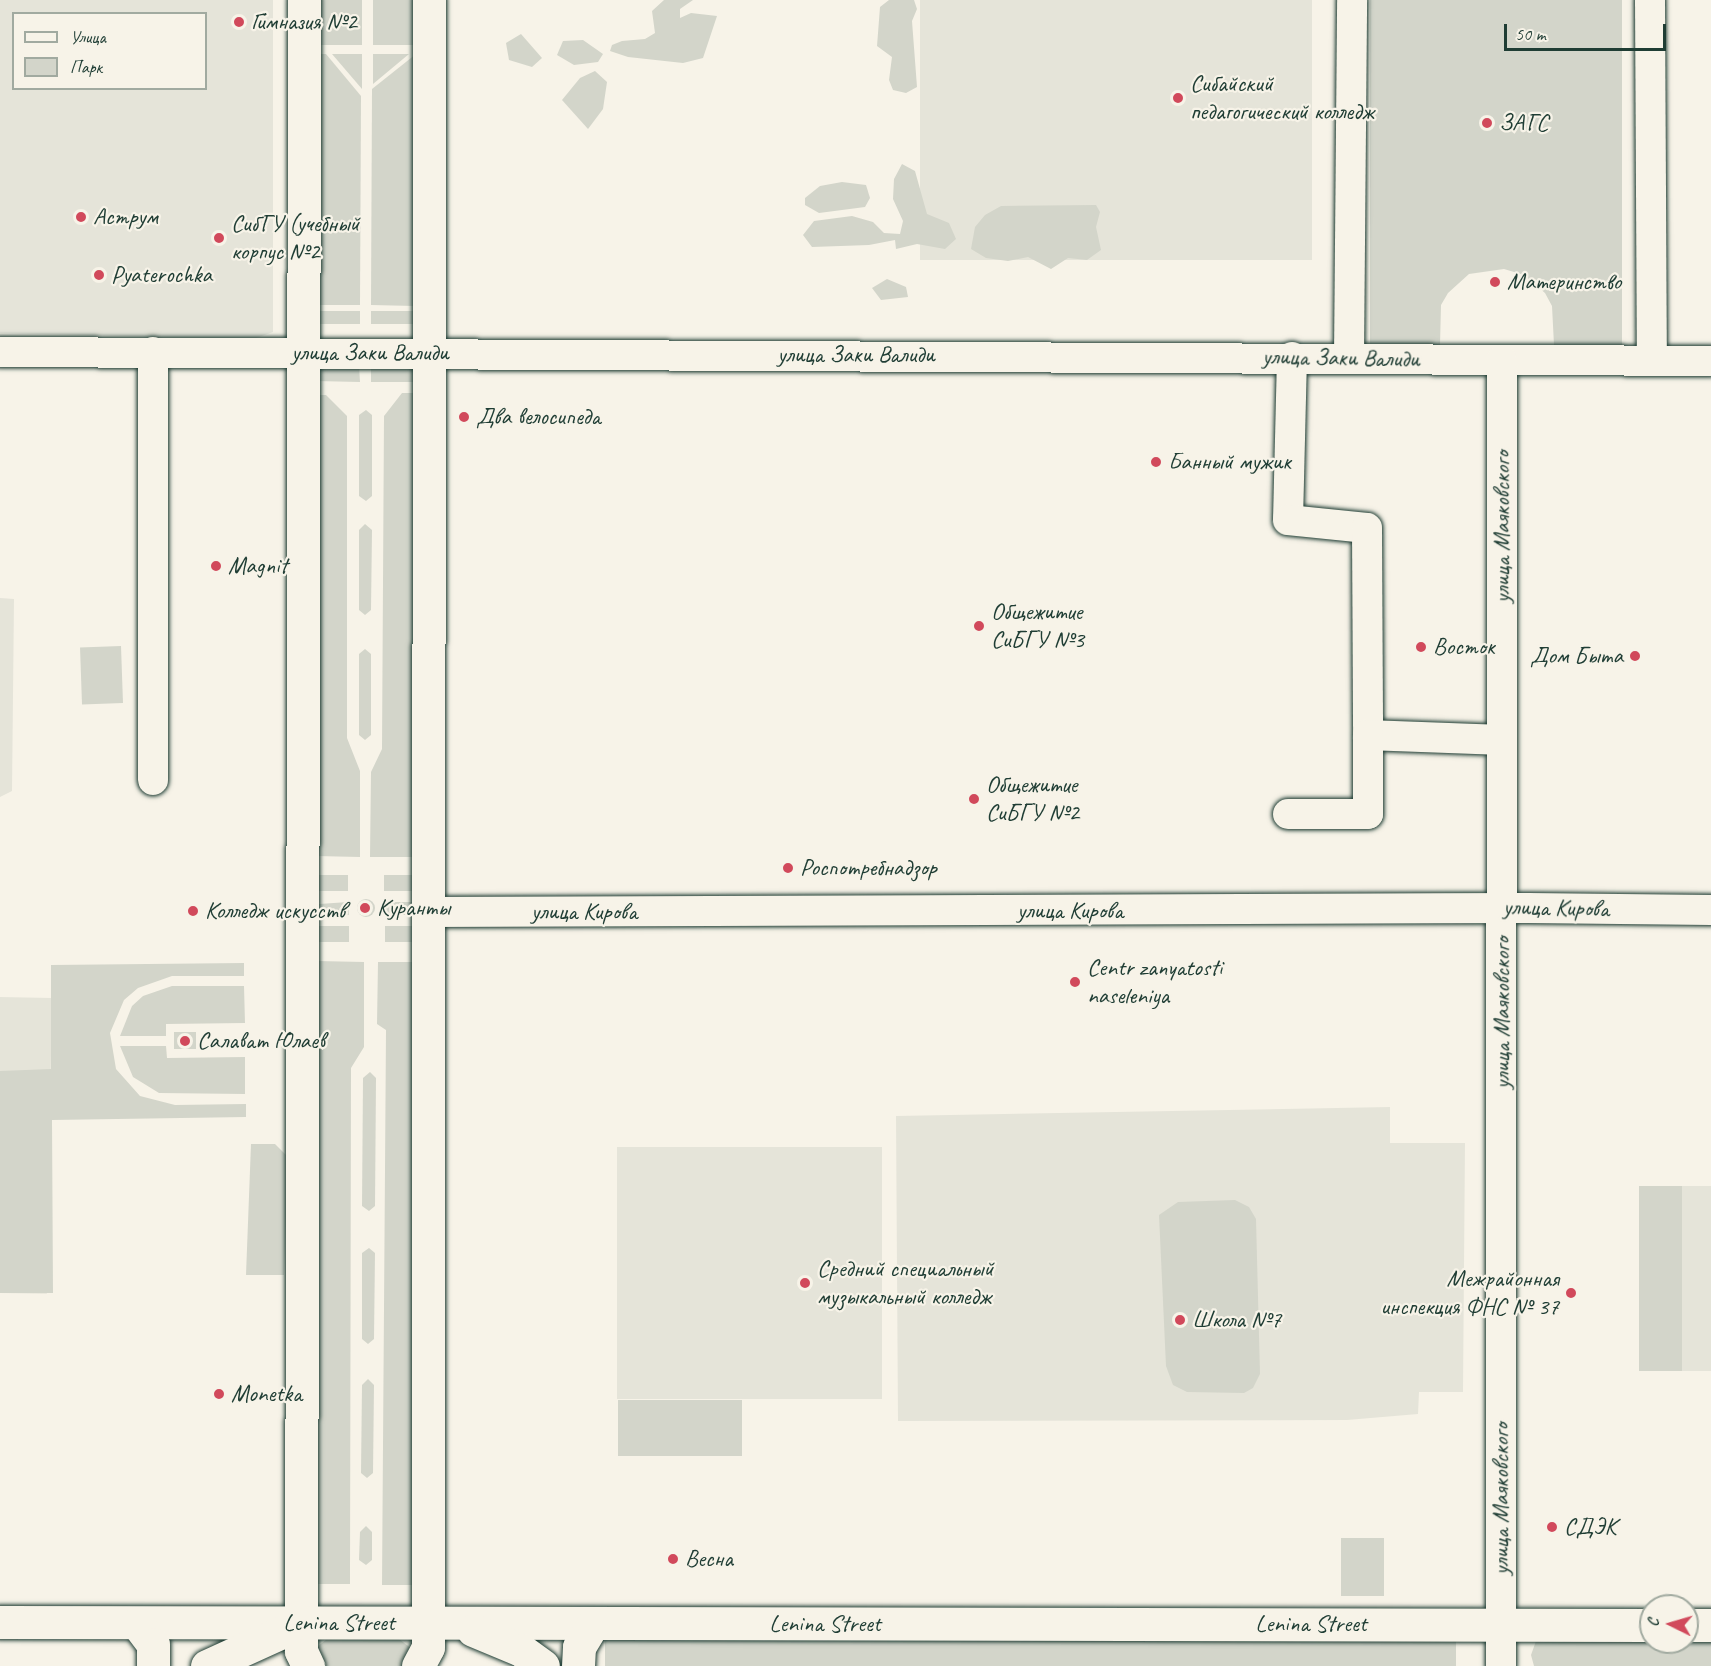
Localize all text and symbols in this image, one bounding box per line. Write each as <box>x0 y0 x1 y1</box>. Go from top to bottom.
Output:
place label: Гимназия №2 <box>251 8 357 36</box>
legend <box>12 12 207 90</box>
scale bar <box>1507 12 1669 50</box>
marker: Гимназия №2 <box>232 15 246 29</box>
text: 50 m <box>1515 23 1546 45</box>
text: Улица <box>70 26 106 48</box>
text: Парк <box>70 56 102 78</box>
place label: Сибайский педагогический колледж <box>1190 70 1374 126</box>
marker: Сибайский педагогический колледж <box>1171 91 1185 105</box>
place label: ЗАГС <box>1499 109 1548 137</box>
marker: ЗАГС <box>1480 116 1494 130</box>
place label: Аструм <box>93 203 158 231</box>
marker: Аструм <box>74 210 88 224</box>
place label: СибГУ (учебный корпус №2 <box>231 210 360 266</box>
marker: СибГУ (учебный корпус №2 <box>212 231 226 245</box>
place label: Pyaterochka <box>111 261 212 289</box>
marker: Pyaterochka <box>92 268 106 282</box>
place label: Материнство <box>1507 268 1621 296</box>
marker: Материнство <box>1488 275 1502 289</box>
street label: улица Заки Валиди <box>290 339 450 367</box>
street label: улица Заки Валиди <box>776 341 936 369</box>
street label: улица Заки Валиди <box>1261 342 1421 374</box>
place label: Два велосипеда <box>476 403 599 431</box>
marker: Два велосипеда <box>457 410 471 424</box>
place label: Банный мужик <box>1168 448 1291 476</box>
street label: улица Маяковского <box>1488 451 1516 603</box>
marker: Банный мужик <box>1149 455 1163 469</box>
place label: Magnit <box>228 552 288 580</box>
marker: Magnit <box>209 559 223 573</box>
place label: Общежитие СиБГУ №3 <box>991 598 1084 654</box>
marker: Общежитие СиБГУ №3 <box>972 619 986 633</box>
place label: Восток <box>1433 633 1495 661</box>
marker: Восток <box>1414 640 1428 654</box>
place label: Дом Быта <box>1531 642 1623 670</box>
marker: Дом Быта <box>1628 649 1642 663</box>
place label: Общежитие СиБГУ №2 <box>986 771 1079 827</box>
marker: Общежитие СиБГУ №2 <box>967 792 981 806</box>
place label: Роспотребнадзор <box>800 854 937 882</box>
marker: Роспотребнадзор <box>781 861 795 875</box>
street label: улица Кирова <box>1503 893 1609 923</box>
place label: Куранты <box>377 894 450 922</box>
place label: Колледж искусств <box>205 897 348 925</box>
street label: улица Кирова <box>1017 897 1123 925</box>
street label: улица Кирова <box>531 898 637 926</box>
marker: Куранты <box>358 901 372 915</box>
marker: Колледж искусств <box>186 904 200 918</box>
street label: улица Маяковского <box>1488 937 1516 1089</box>
place label: Centr zanyatosti naseleniya <box>1087 954 1223 1010</box>
marker: Centr zanyatosti naseleniya <box>1068 975 1082 989</box>
place label: Салават Юлаев <box>197 1027 325 1055</box>
marker: Салават Юлаев <box>178 1034 192 1048</box>
place label: Средний специальный музыкальный колледж <box>817 1255 993 1311</box>
place label: Межрайонная инспекция ФНС № 37 <box>1380 1265 1559 1321</box>
marker: Средний специальный музыкальный колледж <box>798 1276 812 1290</box>
marker: Межрайонная инспекция ФНС № 37 <box>1564 1286 1578 1300</box>
place label: Школа №7 <box>1192 1306 1281 1334</box>
marker: Школа №7 <box>1173 1313 1187 1327</box>
place label: Monetka <box>231 1380 302 1408</box>
marker: Monetka <box>212 1387 226 1401</box>
street label: улица Маяковского <box>1487 1423 1515 1575</box>
place label: СДЭК <box>1564 1513 1617 1541</box>
marker: СДЭК <box>1545 1520 1559 1534</box>
place label: Весна <box>685 1545 733 1573</box>
marker: Весна <box>666 1552 680 1566</box>
north arrow <box>1639 1594 1699 1654</box>
street label: Lenina Street <box>283 1609 395 1637</box>
street label: Lenina Street <box>769 1610 881 1638</box>
street label: Lenina Street <box>1255 1610 1367 1638</box>
text: С <box>1643 1618 1663 1627</box>

